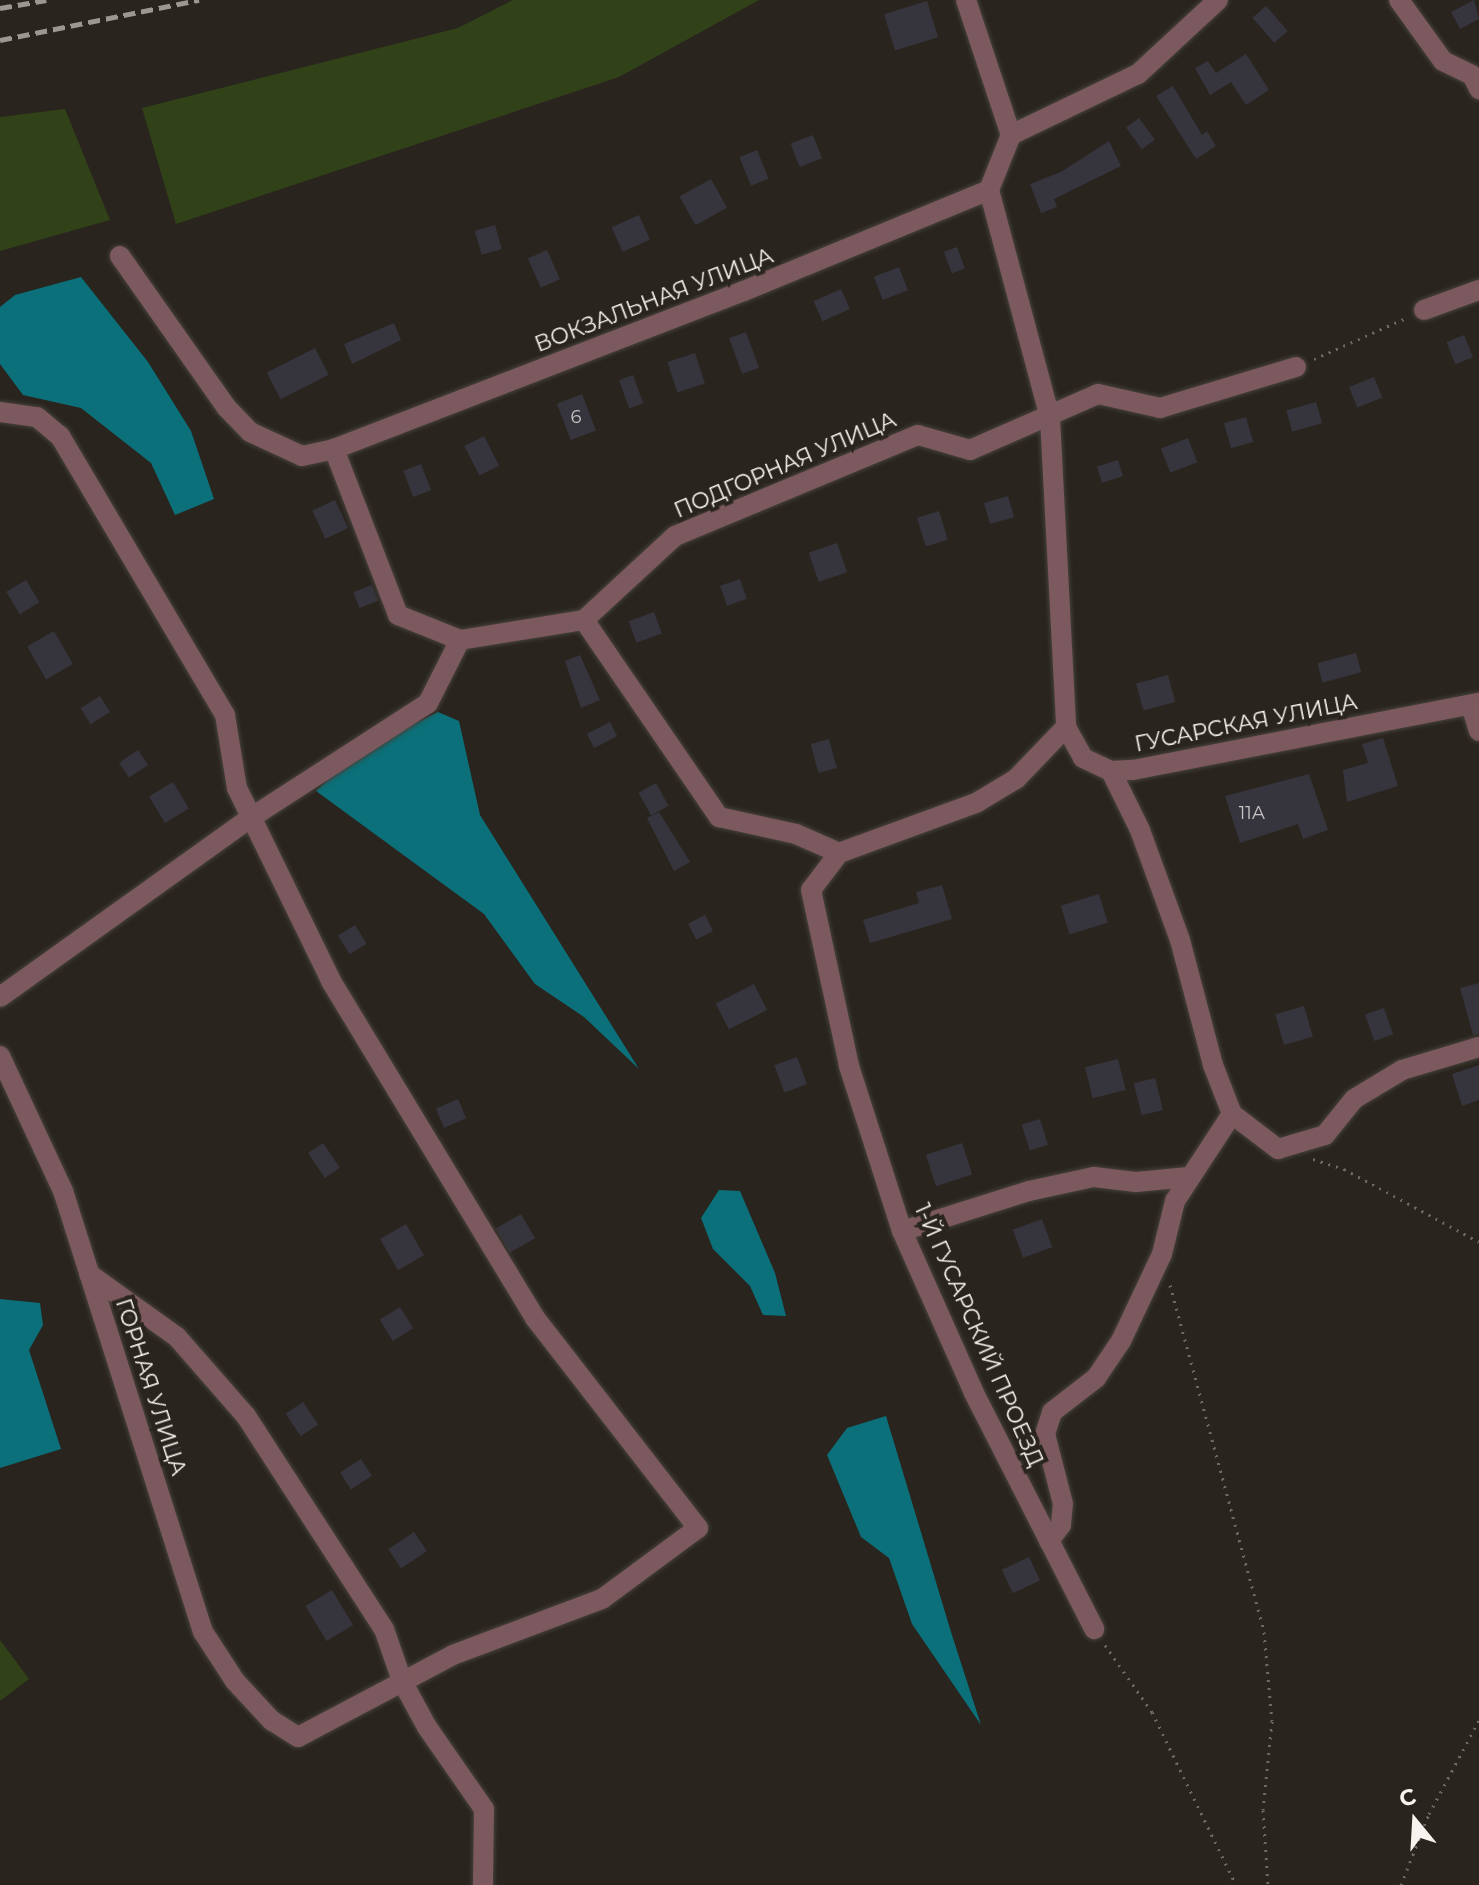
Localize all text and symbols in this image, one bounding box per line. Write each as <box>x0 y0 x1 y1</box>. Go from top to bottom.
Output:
street label: ВОКЗАЛЬНАЯ УЛИЦА <box>531 242 777 358</box>
house number: 6 <box>571 406 581 428</box>
street label: ПОДГОРНАЯ УЛИЦА <box>670 406 900 524</box>
street label: ГУСАРСКАЯ УЛИЦА <box>1132 688 1360 758</box>
house number: 11А <box>1239 802 1265 824</box>
street label: 1-Й ГУСАРСКИЙ ПРОЕЗД <box>909 1199 1049 1471</box>
street label: ГОРНАЯ УЛИЦА <box>110 1295 192 1479</box>
north arrow <box>1375 1781 1455 1861</box>
text: С <box>1396 1782 1419 1813</box>

